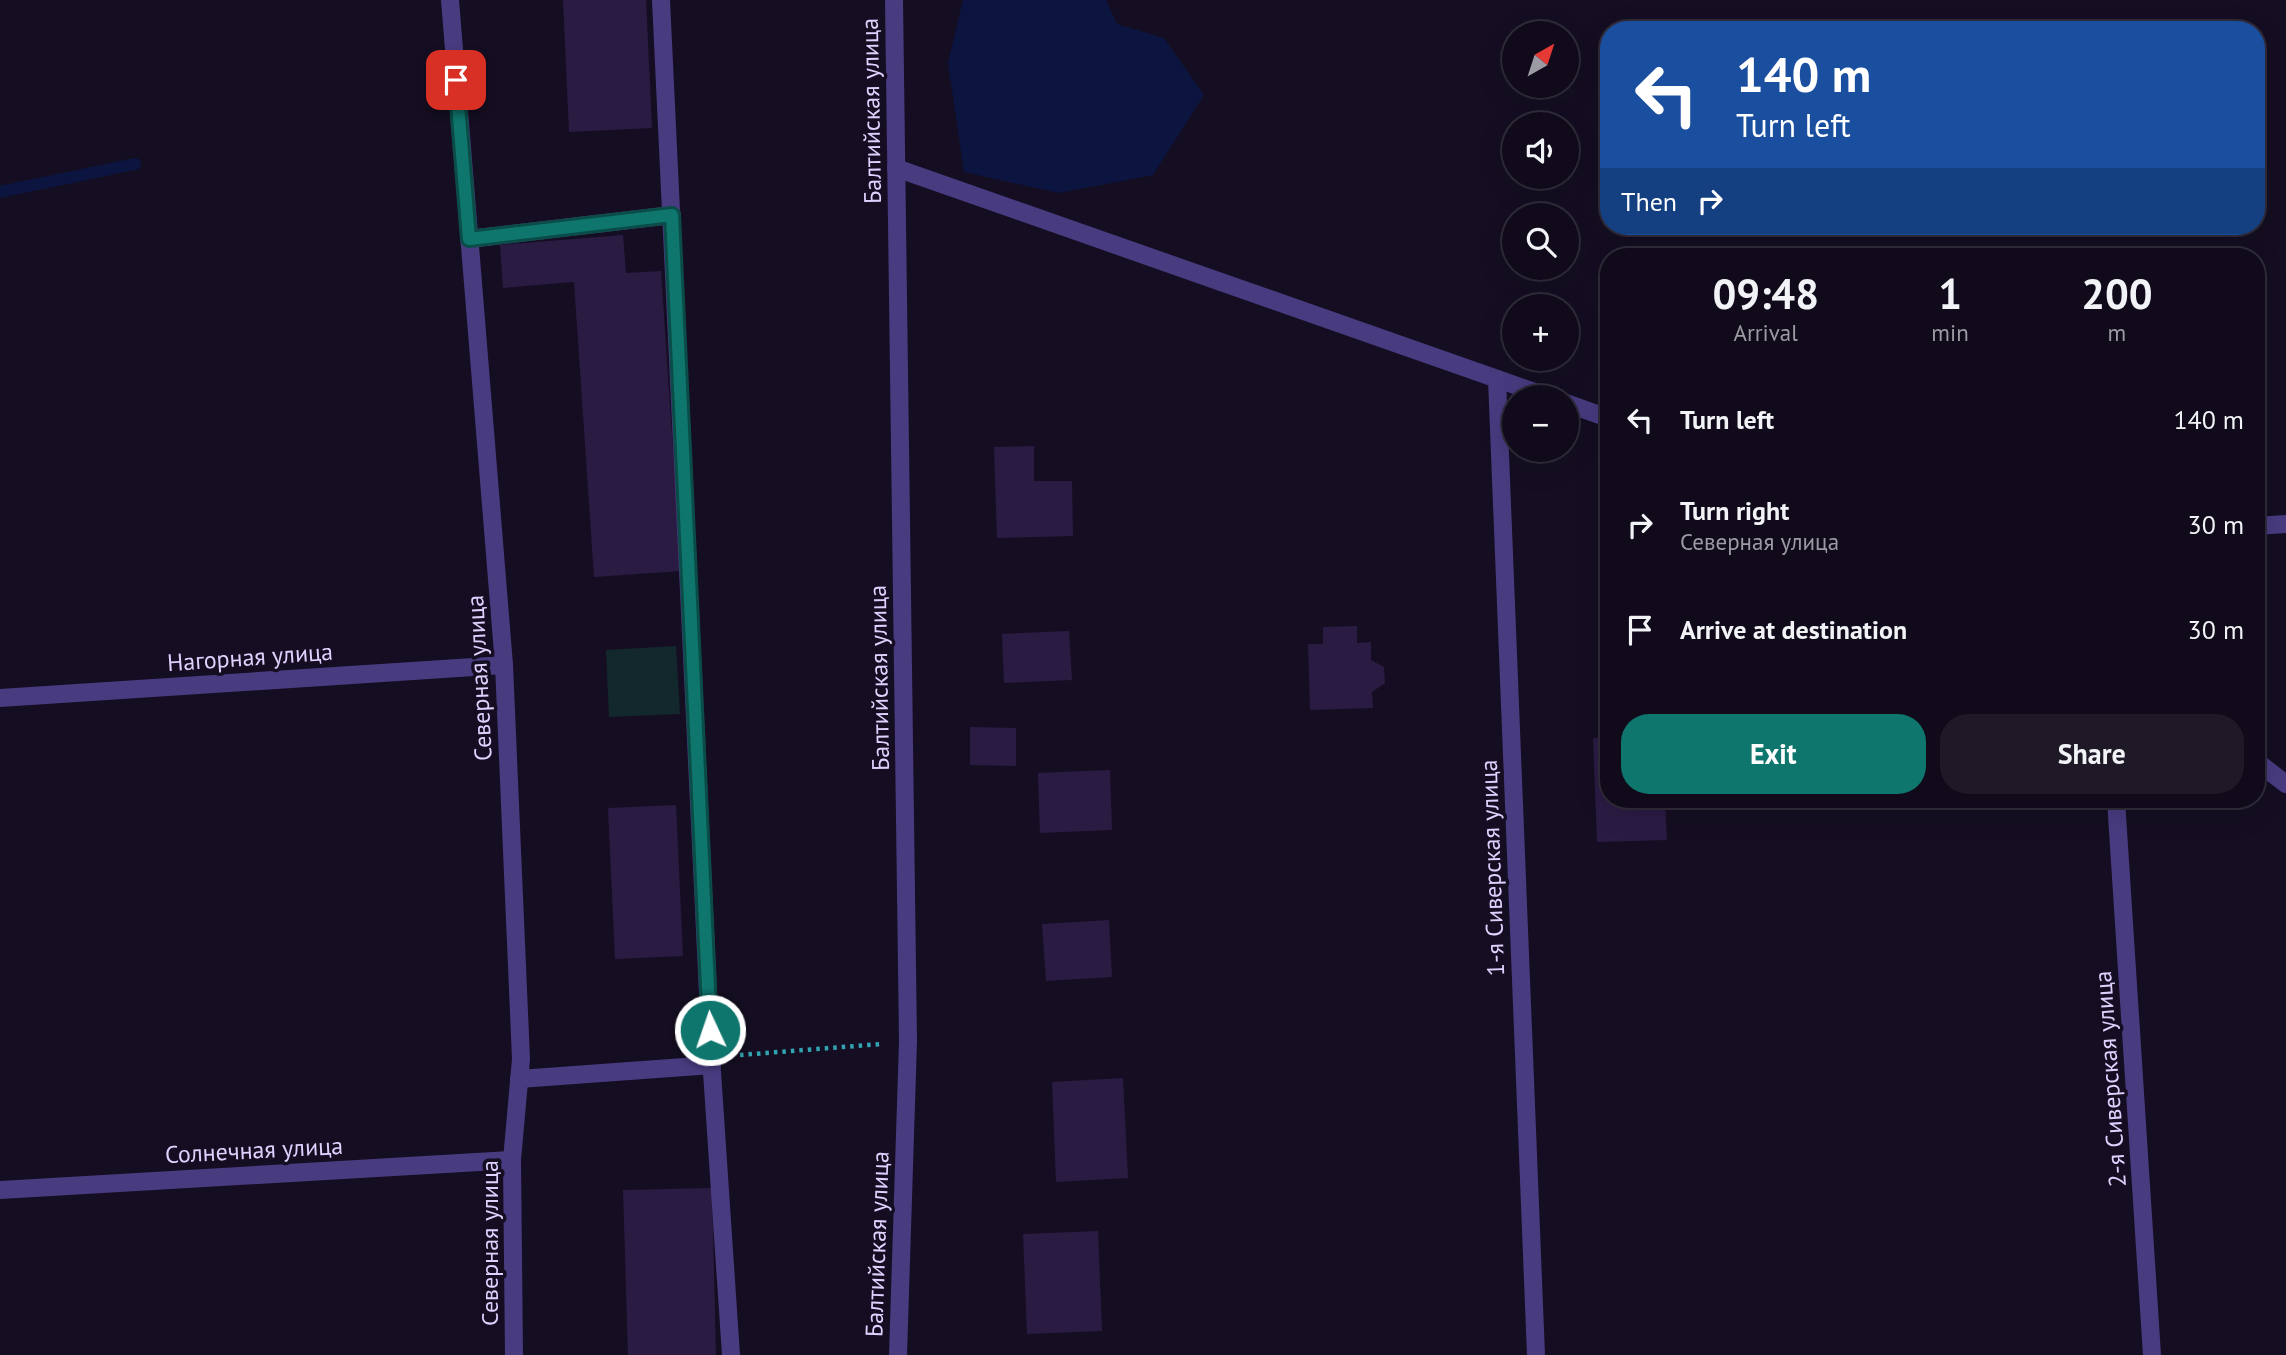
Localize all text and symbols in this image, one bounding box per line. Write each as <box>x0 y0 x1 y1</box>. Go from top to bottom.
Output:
street label: Балтийская улица <box>854 18 888 204</box>
north arrow <box>1502 21 1578 98</box>
map controls <box>1502 21 1579 462</box>
text: 140 m <box>1736 42 1871 106</box>
icon: left <box>1621 49 1712 140</box>
pin <box>426 50 486 110</box>
icon: arrive <box>437 61 475 99</box>
text: Turn left <box>1736 104 1851 146</box>
button: sound <box>1502 112 1579 189</box>
icon: right <box>1691 182 1729 220</box>
text: Then <box>1621 185 1677 218</box>
button: search <box>1502 203 1579 280</box>
text: 09:48 <box>1712 266 1819 321</box>
text: 1 <box>1938 266 1962 321</box>
text: 200 <box>2081 266 2153 321</box>
button: + <box>1502 294 1579 371</box>
text: Arrival <box>1733 318 1798 347</box>
text: min <box>1931 318 1969 347</box>
text: m <box>2108 318 2126 347</box>
button: − <box>1502 385 1579 462</box>
icon: left <box>1621 401 1659 439</box>
text: Turn left <box>1680 403 1774 436</box>
text: 140 m <box>2173 403 2244 436</box>
text: Turn right <box>1680 494 1789 527</box>
icon: right <box>1621 506 1659 544</box>
text: 30 m <box>2188 508 2244 541</box>
text: Северная улица <box>1680 527 1839 556</box>
street label: Балтийская улица <box>862 585 896 771</box>
street label: Северная улица <box>459 594 499 762</box>
icon: arrive <box>1621 611 1659 649</box>
text: Arrive at destination <box>1680 613 1907 646</box>
text: 30 m <box>2188 613 2244 646</box>
street label: Нагорная улица <box>166 636 334 678</box>
button: Exit <box>1621 714 1926 794</box>
button: Share <box>1940 714 2244 794</box>
street label: 1-я Сиверская улица <box>1473 759 1511 977</box>
street label: 2-я Сиверская улица <box>2087 970 2133 1188</box>
position arrow <box>673 993 747 1067</box>
street label: Солнечная улица <box>164 1130 344 1170</box>
street label: Балтийская улица <box>858 1151 896 1337</box>
street label: Северная улица <box>474 1160 505 1326</box>

